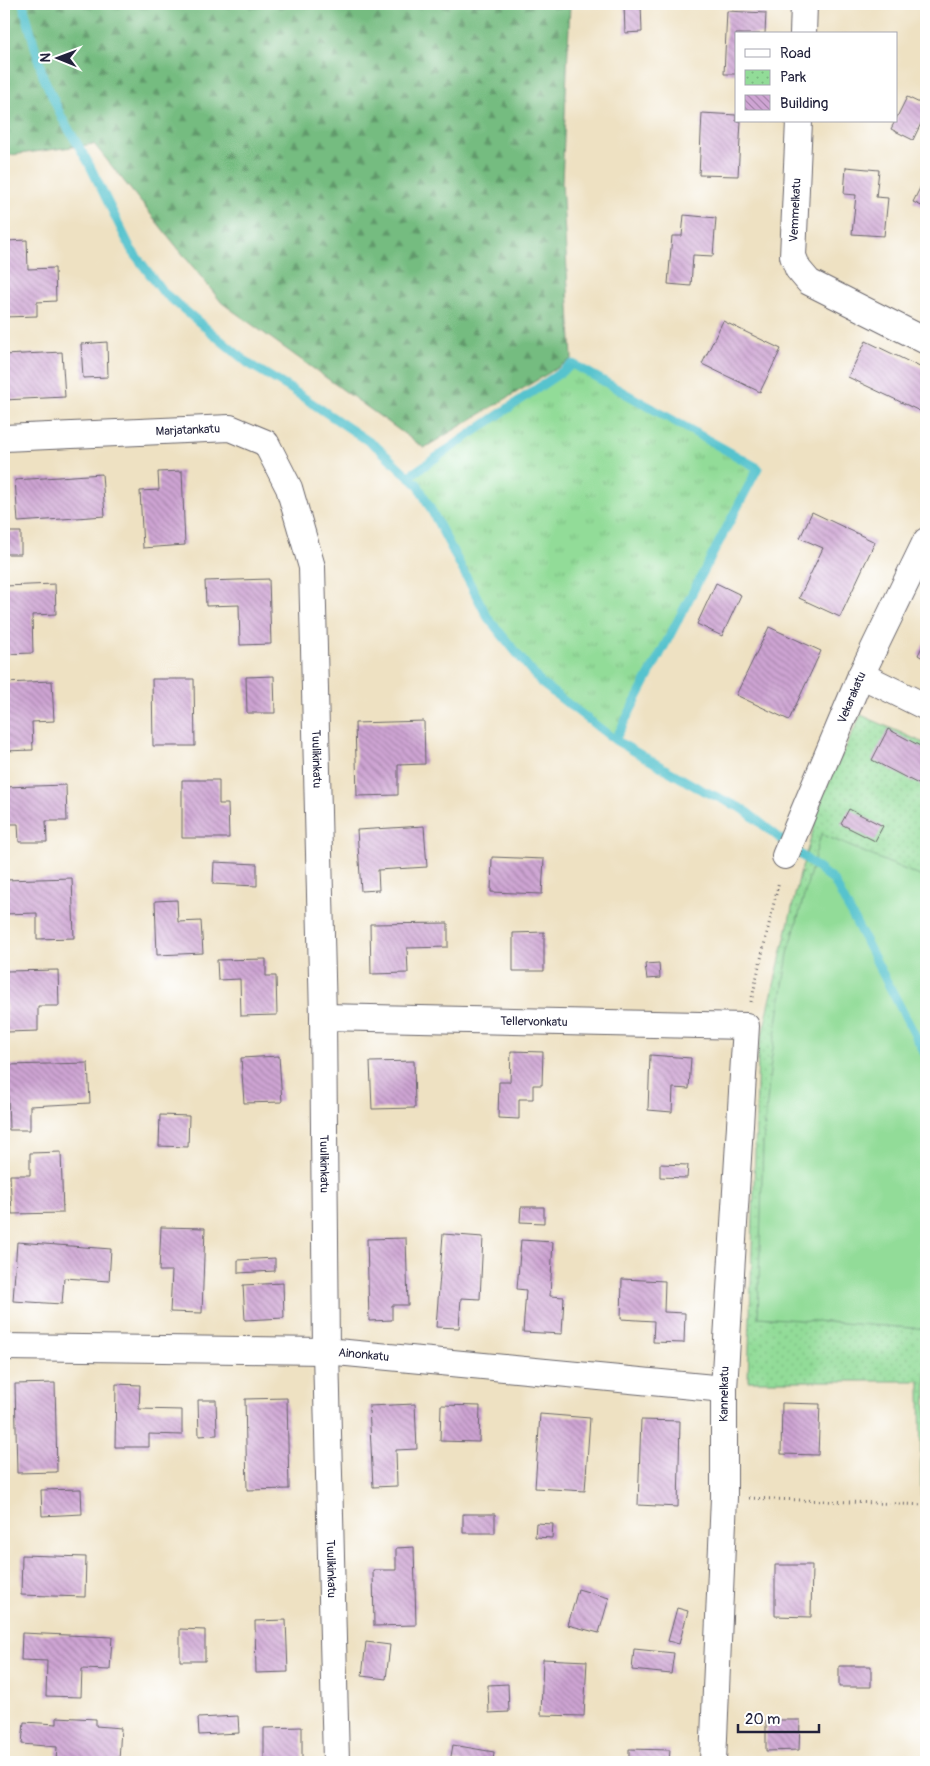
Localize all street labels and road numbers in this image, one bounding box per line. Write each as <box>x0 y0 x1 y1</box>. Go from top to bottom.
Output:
street label: Vemmelkatu <box>786 178 805 242</box>
street label: Marjatankatu <box>155 421 220 439</box>
street label: Vekarakatu <box>835 669 870 726</box>
street label: Tuulikinkatu <box>308 730 324 788</box>
street label: Tellervonkatu <box>500 1014 568 1030</box>
street label: Tuulikinkatu <box>316 1135 332 1193</box>
street label: Ainonkatu <box>338 1345 390 1365</box>
street label: Kannelkatu <box>717 1366 732 1422</box>
street label: Tuulikinkatu <box>323 1539 339 1598</box>

